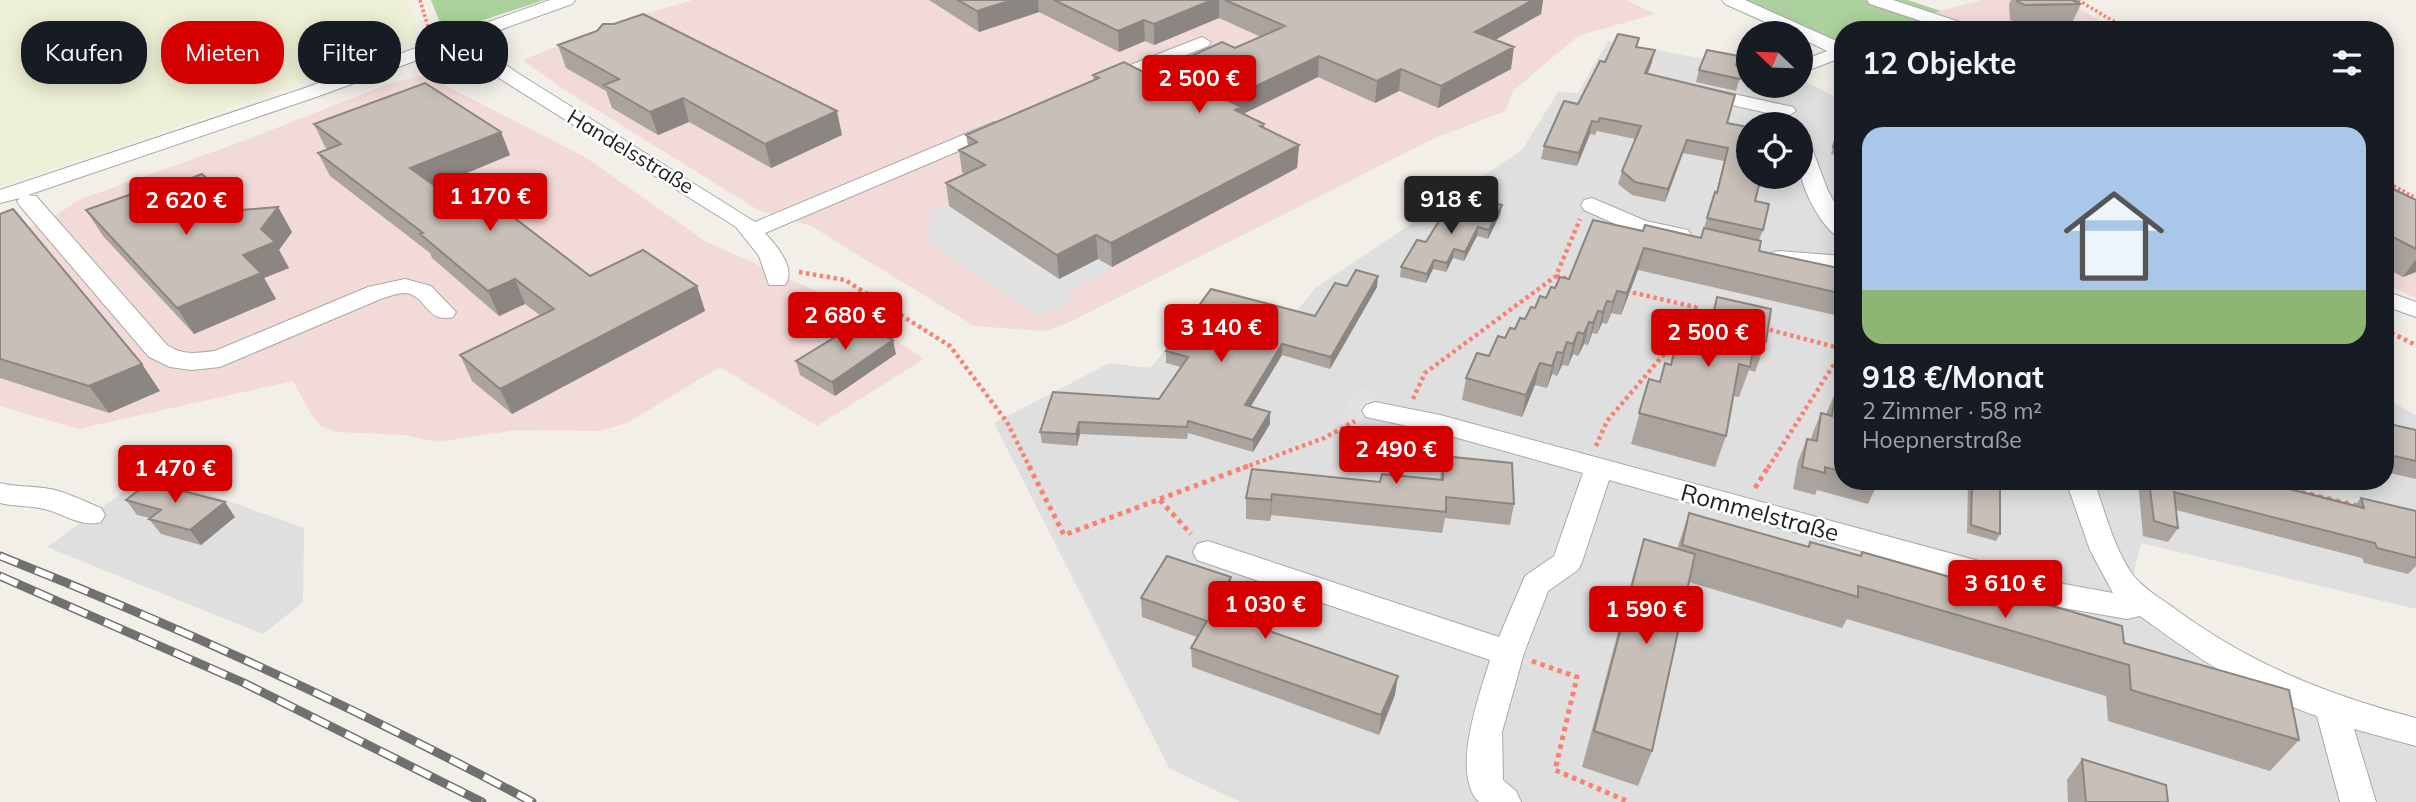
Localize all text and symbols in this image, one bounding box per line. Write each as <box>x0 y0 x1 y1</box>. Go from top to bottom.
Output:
chip: Kaufen <box>21 21 147 84</box>
chip: Mieten <box>161 21 284 84</box>
chip: Filter <box>298 21 401 84</box>
chip: Neu <box>415 21 508 84</box>
north arrow <box>1736 21 1813 98</box>
map controls <box>1736 21 1813 189</box>
text: 12 Objekte <box>1862 44 2016 82</box>
icon: filters <box>2328 44 2366 82</box>
pin: 2 500 € <box>1134 55 1264 115</box>
text: 2 500 € <box>1158 63 1240 92</box>
street label: Handelsstraße <box>563 103 699 199</box>
button: locate <box>1736 112 1813 189</box>
icon: home <box>2051 173 2177 299</box>
pin: 1 170 € <box>425 174 555 233</box>
pin: 918 € <box>1402 176 1500 236</box>
pin: 2 620 € <box>121 177 251 237</box>
text: 1 170 € <box>449 181 531 210</box>
text: 918 € <box>1420 184 1482 213</box>
text: 2 620 € <box>145 185 227 214</box>
pin: 2 680 € <box>780 292 910 352</box>
text: 2 680 € <box>804 300 886 329</box>
pin: 3 140 € <box>1156 304 1286 364</box>
pin: 2 500 € <box>1643 310 1773 369</box>
text: 3 140 € <box>1180 312 1262 341</box>
text: 2 500 € <box>1667 317 1749 346</box>
text: 918 €/Monat <box>1862 358 2044 396</box>
text: 2 Zimmer · 58 m² <box>1862 396 2042 425</box>
text: Hoepnerstraße <box>1862 425 2022 454</box>
pin: 2 490 € <box>1331 426 1461 486</box>
text: 2 490 € <box>1355 434 1437 463</box>
pin: 1 470 € <box>110 446 240 505</box>
text: 1 470 € <box>134 453 216 482</box>
street label: Rommelstraße <box>1678 476 1842 548</box>
pin: 3 610 € <box>1940 560 2070 620</box>
text: 3 610 € <box>1964 568 2046 597</box>
pin: 1 030 € <box>1200 582 1330 641</box>
pin: 1 590 € <box>1581 586 1711 646</box>
text: 1 030 € <box>1224 589 1306 618</box>
text: 1 590 € <box>1605 594 1687 623</box>

